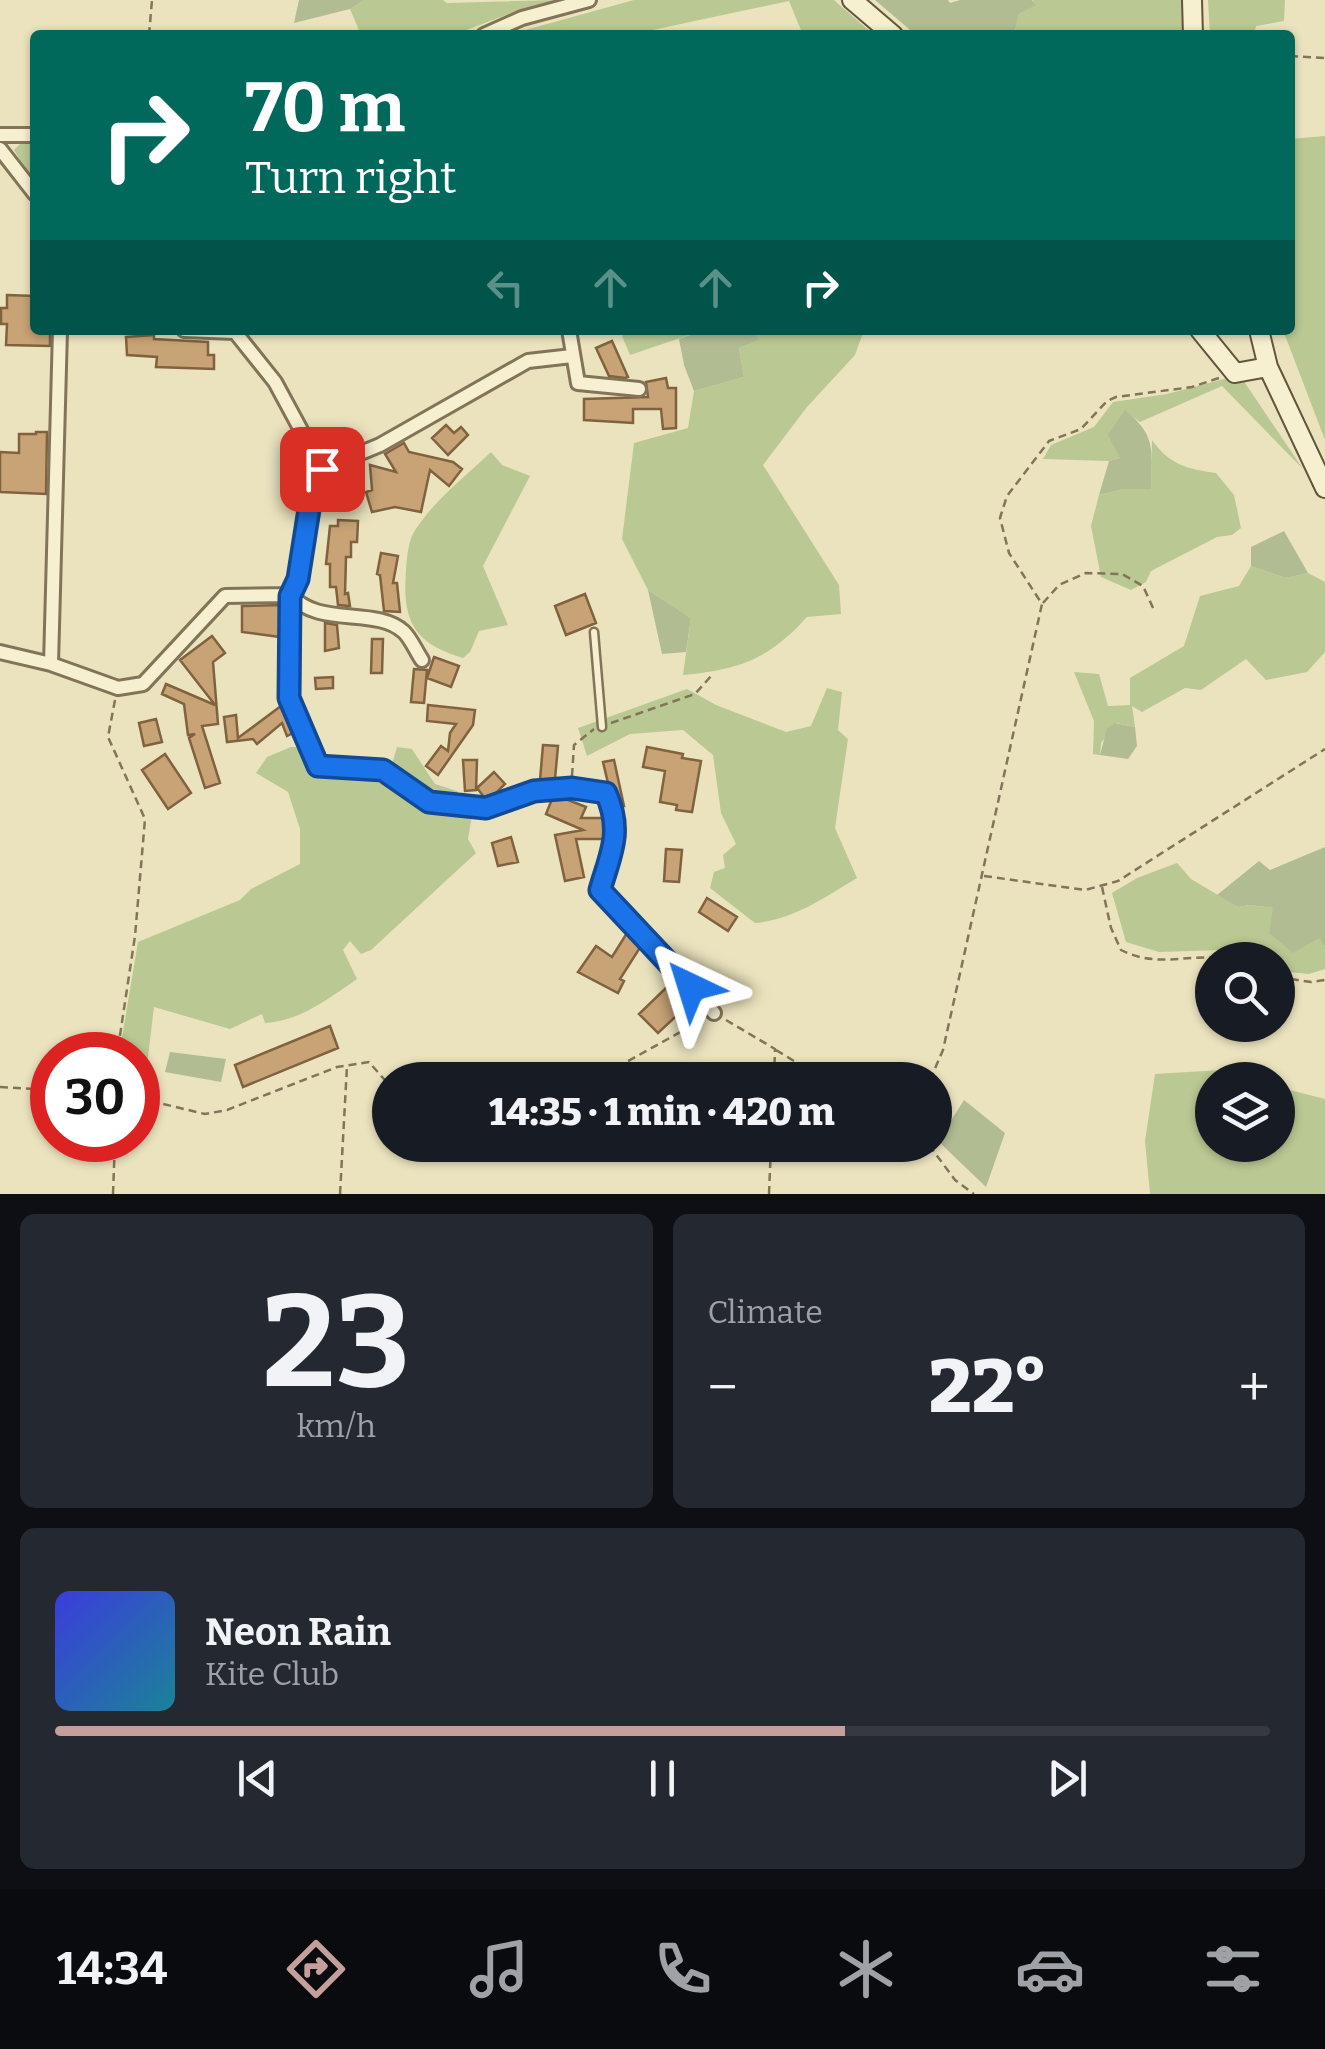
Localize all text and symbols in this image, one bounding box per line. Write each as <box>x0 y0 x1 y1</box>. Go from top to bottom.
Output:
text: 70 m <box>245 66 405 150</box>
icon: right <box>80 70 210 200</box>
text: Turn right <box>245 151 457 205</box>
icon: left <box>478 260 533 315</box>
icon: ahead <box>583 260 638 315</box>
icon: ahead <box>688 260 743 315</box>
icon: right <box>793 260 848 315</box>
pin <box>280 427 365 512</box>
icon: arrive <box>295 442 350 497</box>
position arrow <box>639 935 743 1039</box>
map controls <box>1195 942 1295 1162</box>
button: search <box>1195 942 1295 1042</box>
speed limit sign: 30 <box>30 1032 160 1162</box>
button: layers <box>1195 1062 1295 1162</box>
text: 14:35 · 1 min · 420 m <box>489 1089 835 1135</box>
text: 23 <box>262 1264 410 1420</box>
text: Climate <box>708 1293 823 1331</box>
text: 22° <box>929 1342 1048 1432</box>
text: − <box>708 1355 738 1421</box>
text: + <box>1239 1355 1270 1421</box>
text: km/h <box>297 1407 376 1445</box>
text: Neon Rain <box>205 1609 391 1655</box>
text: Kite Club <box>205 1655 339 1693</box>
icon: previous <box>230 1751 285 1806</box>
icon: pause <box>635 1751 690 1806</box>
icon: next <box>1040 1751 1095 1806</box>
icon: directions <box>281 1934 351 2004</box>
icon: music <box>464 1934 534 2004</box>
icon: phone <box>648 1934 718 2004</box>
icon: climate <box>831 1934 901 2004</box>
icon: car <box>1015 1934 1085 2004</box>
icon: filters <box>1198 1934 1268 2004</box>
text: 14:34 <box>57 1942 167 1996</box>

